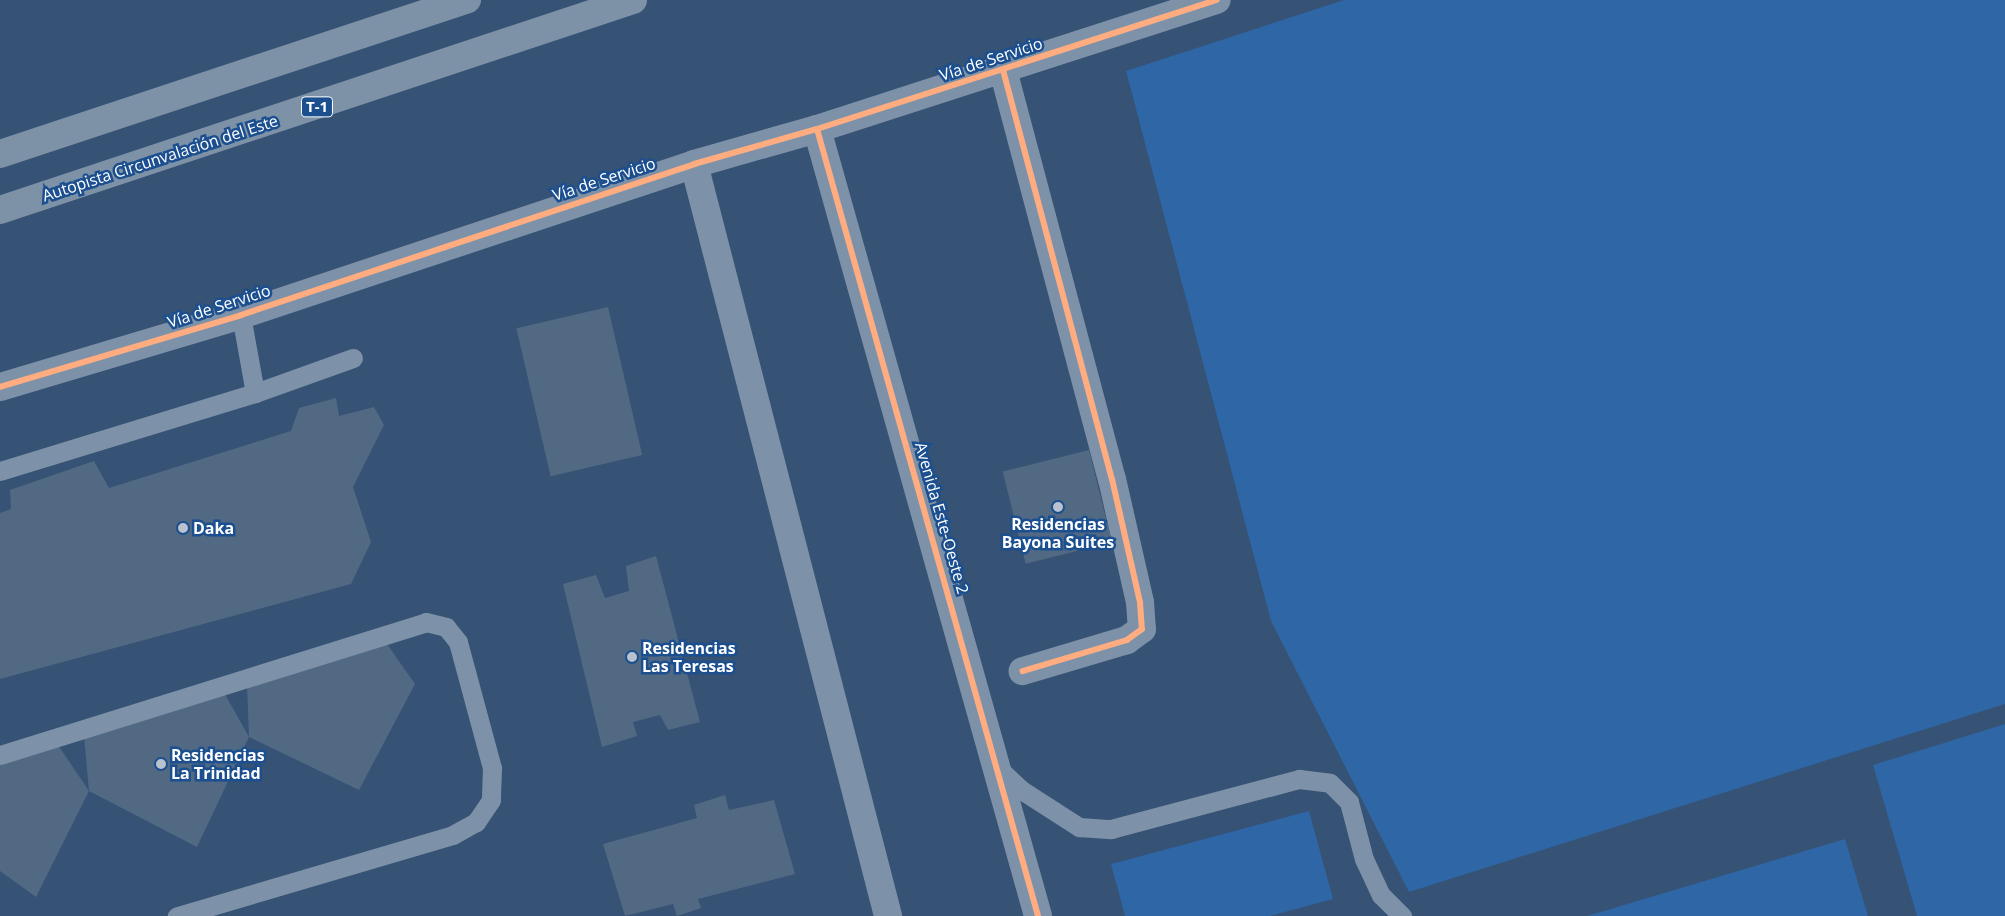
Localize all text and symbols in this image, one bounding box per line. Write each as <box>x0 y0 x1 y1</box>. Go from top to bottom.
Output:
street label: Vía de Servicio <box>937 33 1045 85</box>
road number: T-1 <box>301 94 333 120</box>
street label: Autopista Circunvalación del Este <box>40 111 280 205</box>
street label: Vía de Servicio <box>550 153 658 205</box>
street label: Vía de Servicio <box>165 280 273 332</box>
street label: Avenida Este-Oeste 2 <box>911 440 973 596</box>
marker: Residencias Bayona Suites <box>1052 501 1064 513</box>
place label: Residencias Bayona Suites <box>1002 514 1114 552</box>
place label: Daka <box>193 518 234 538</box>
marker: Daka <box>177 522 189 534</box>
place label: Residencias Las Teresas <box>642 638 736 676</box>
marker: Residencias Las Teresas <box>626 651 638 663</box>
place label: Residencias La Trinidad <box>171 745 265 783</box>
marker: Residencias La Trinidad <box>155 758 167 770</box>

